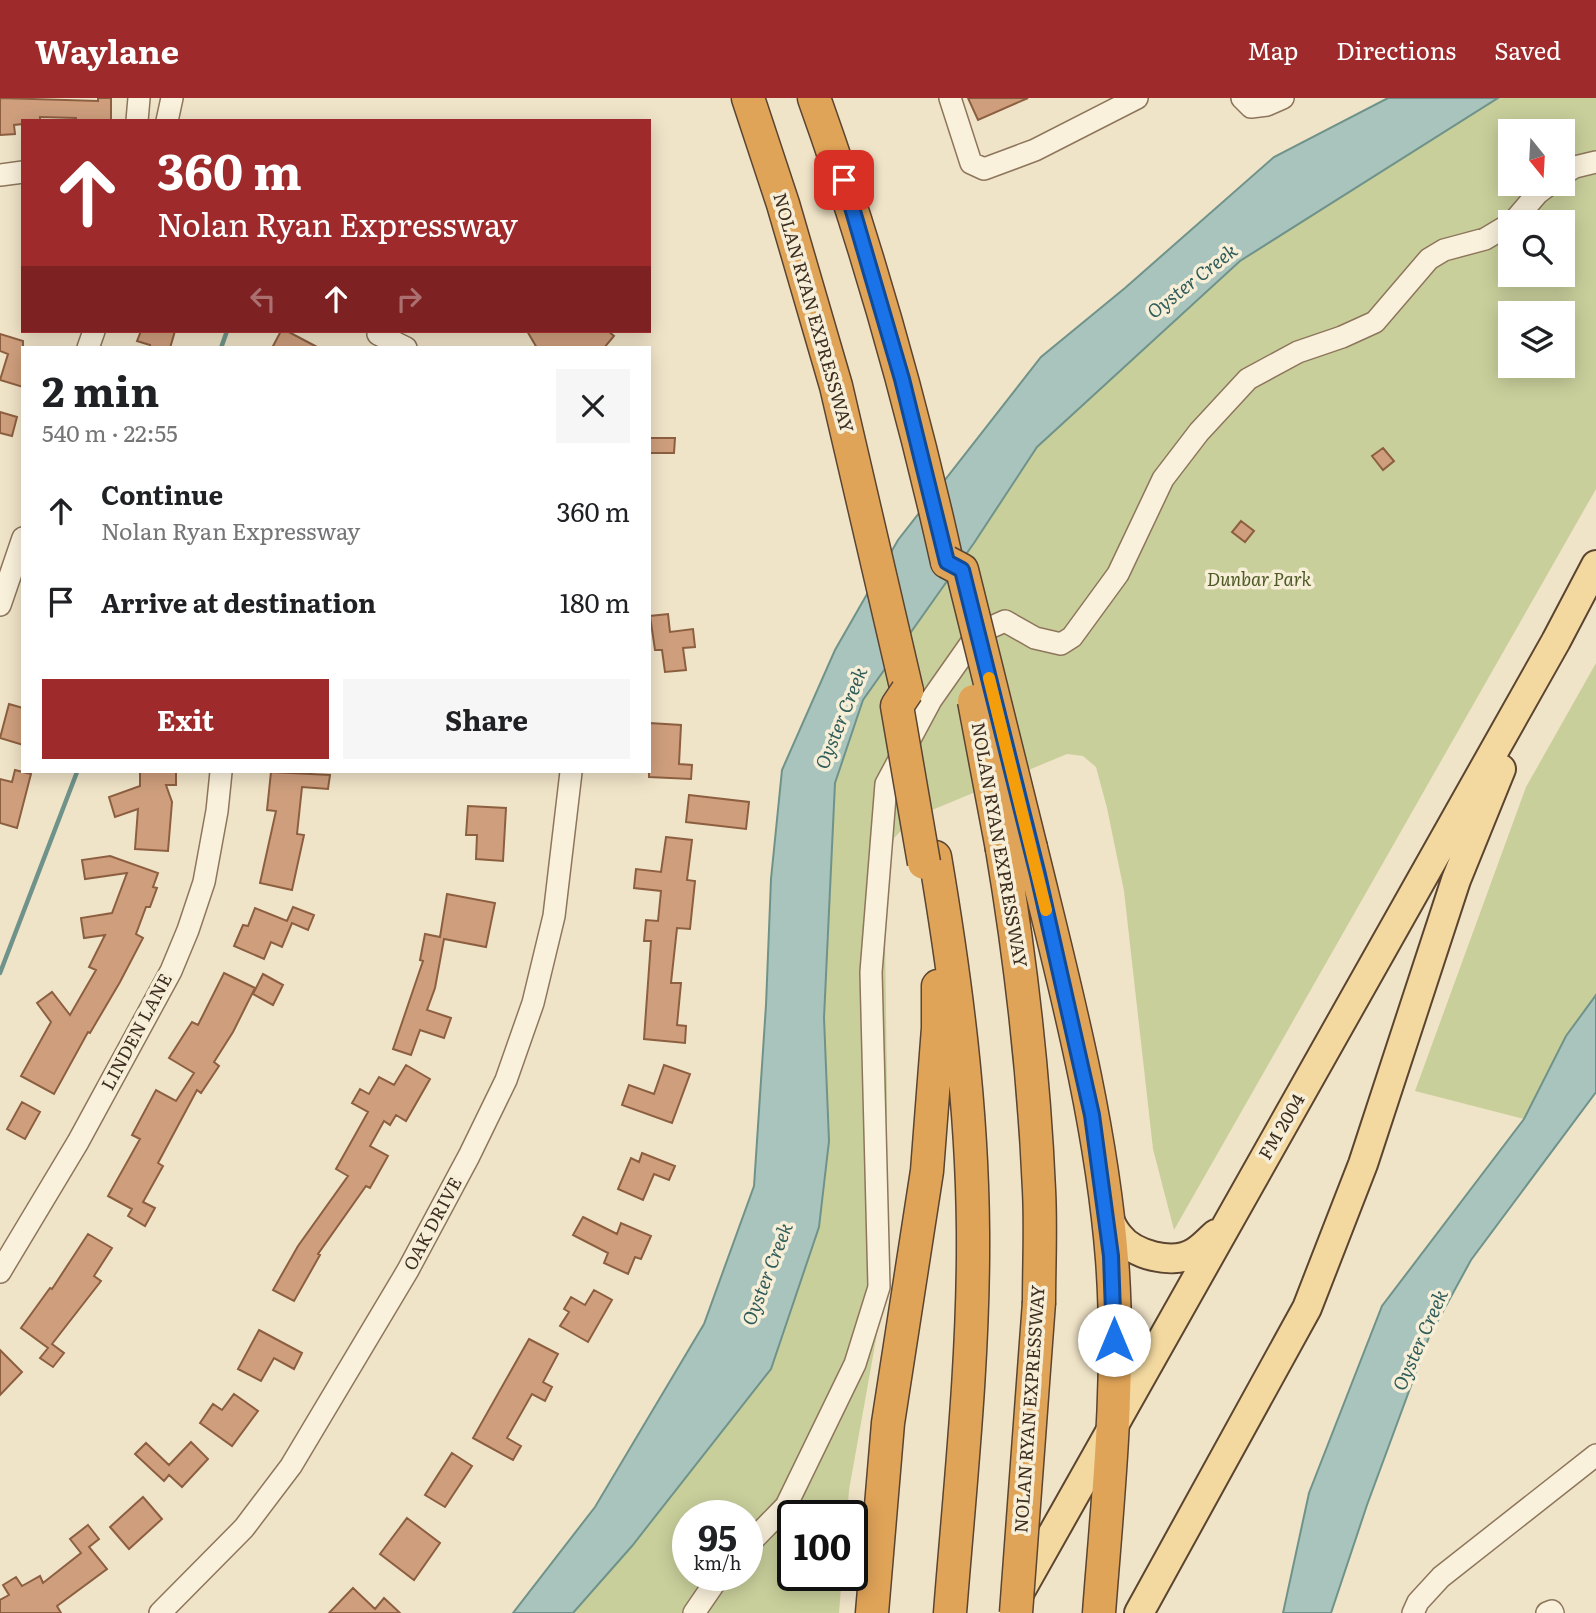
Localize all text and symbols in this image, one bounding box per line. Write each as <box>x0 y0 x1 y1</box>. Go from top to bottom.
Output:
text: Waylane <box>35 25 179 74</box>
text: Map <box>1247 32 1298 67</box>
text: Directions <box>1336 32 1456 67</box>
text: Saved <box>1494 32 1561 67</box>
north arrow <box>1498 119 1575 196</box>
map controls <box>1498 119 1575 378</box>
text: 360 m <box>157 132 302 205</box>
icon: ahead <box>42 147 133 238</box>
pin <box>814 150 874 210</box>
icon: arrive <box>825 161 863 199</box>
street label: NOLAN RYAN EXPRESSWAY <box>767 189 862 436</box>
text: Nolan Ryan Expressway <box>157 199 518 247</box>
button: search <box>1498 210 1575 287</box>
water label: Oyster Creek <box>1140 236 1243 325</box>
icon: left <box>244 280 282 318</box>
icon: ahead <box>317 280 355 318</box>
icon: right <box>390 280 428 318</box>
button: layers <box>1498 301 1575 378</box>
text: 2 min <box>42 358 159 420</box>
button: close <box>556 369 630 443</box>
text: 540 m · 22:55 <box>42 415 178 449</box>
text: Continue <box>101 474 223 513</box>
text: 360 m <box>556 491 630 530</box>
icon: ahead <box>42 492 80 530</box>
text: Nolan Ryan Expressway <box>101 513 360 547</box>
park label: Dunbar Park <box>1207 565 1311 592</box>
text: Arrive at destination <box>101 582 376 621</box>
text: 180 m <box>560 582 630 621</box>
icon: arrive <box>42 583 80 621</box>
water label: Oyster Creek <box>807 662 874 773</box>
button: Exit <box>42 679 329 759</box>
button: Share <box>343 679 630 759</box>
street label: NOLAN RYAN EXPRESSWAY <box>966 720 1035 970</box>
street label: LINDEN LANE <box>93 968 178 1095</box>
street label: FM 2004 <box>1251 1088 1311 1164</box>
street label: OAK DRIVE <box>396 1172 468 1275</box>
water label: Oyster Creek <box>734 1218 799 1329</box>
street label: NOLAN RYAN EXPRESSWAY <box>1006 1284 1051 1534</box>
water label: Oyster Creek <box>1384 1284 1454 1395</box>
position arrow <box>1077 1303 1151 1377</box>
speed limit sign: 100 <box>777 1500 868 1591</box>
text: 95 <box>698 1510 737 1562</box>
text: km/h <box>694 1549 741 1576</box>

